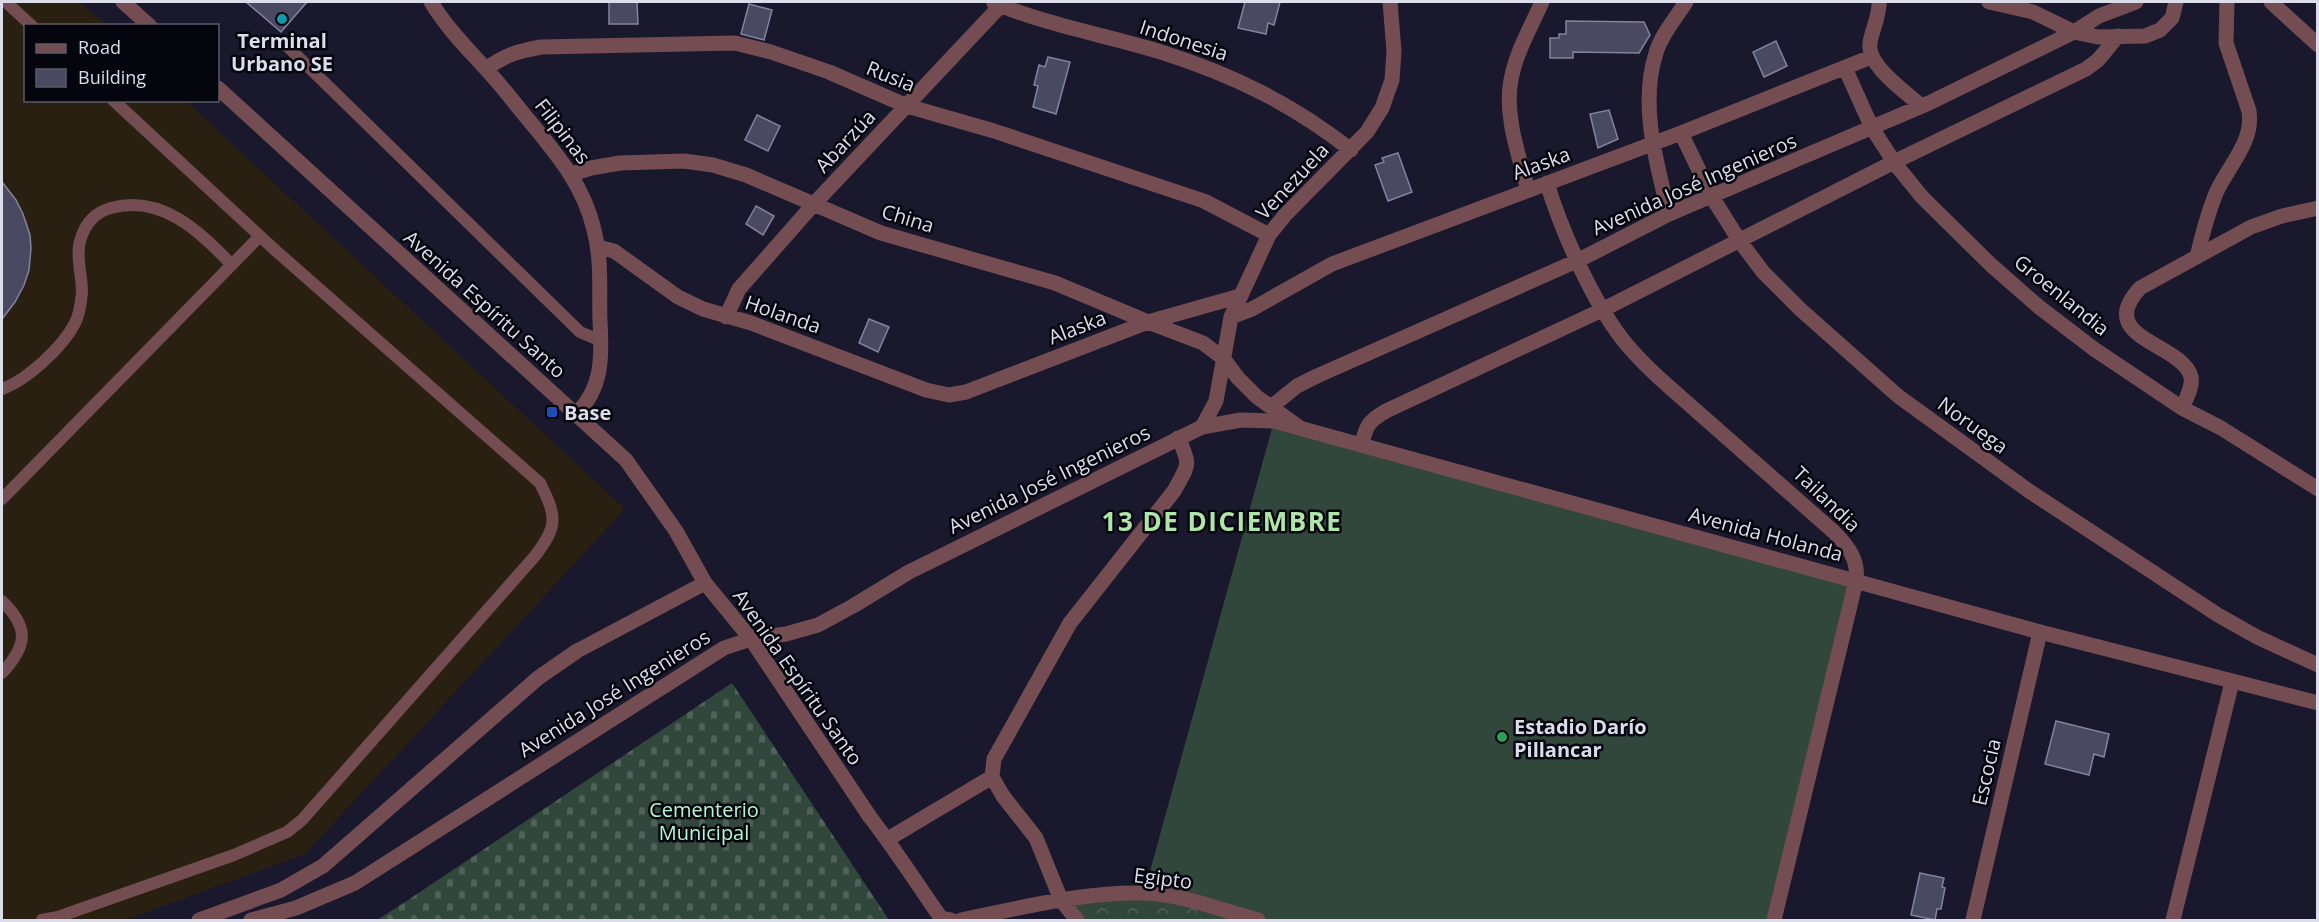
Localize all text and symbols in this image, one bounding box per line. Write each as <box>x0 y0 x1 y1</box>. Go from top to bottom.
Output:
marker: Terminal Urbano SE <box>275 12 289 26</box>
street label: Indonesia <box>1136 13 1232 67</box>
legend <box>24 24 219 102</box>
place label: Terminal Urbano SE <box>231 27 333 77</box>
text: Road <box>78 35 121 59</box>
street label: Rusia <box>863 54 919 98</box>
text: Building <box>78 65 146 89</box>
street label: Filipinas <box>529 93 597 169</box>
street label: Abarzúa <box>809 104 881 178</box>
street label: Avenida José Ingenieros <box>1587 127 1801 241</box>
street label: Venezuela <box>1249 137 1335 225</box>
street label: Alaska <box>1508 140 1574 186</box>
street label: China <box>879 197 937 239</box>
street label: Avenida Espíritu Santo <box>398 224 572 384</box>
street label: Groenlandia <box>2009 248 2115 342</box>
street label: Holanda <box>741 288 825 340</box>
street label: Alaska <box>1044 304 1110 350</box>
street label: Noruega <box>1932 390 2014 460</box>
place label: Base <box>564 399 611 426</box>
marker: Base <box>545 405 559 419</box>
street label: Avenida José Ingenieros <box>944 418 1154 540</box>
street label: Tailandia <box>1787 460 1867 538</box>
street label: Avenida Holanda <box>1686 500 1846 568</box>
district label: 13 DE DICIEMBRE <box>1102 503 1342 539</box>
street label: Avenida Espíritu Santo <box>727 584 869 770</box>
street label: Avenida José Ingenieros <box>513 623 715 763</box>
place label: Estadio Darío Pillancar <box>1514 713 1647 763</box>
marker: Estadio Darío Pillancar <box>1495 730 1509 744</box>
street label: Escocia <box>1965 736 2007 808</box>
park label: Cementerio Municipal <box>649 796 759 846</box>
street label: Egipto <box>1132 861 1194 895</box>

